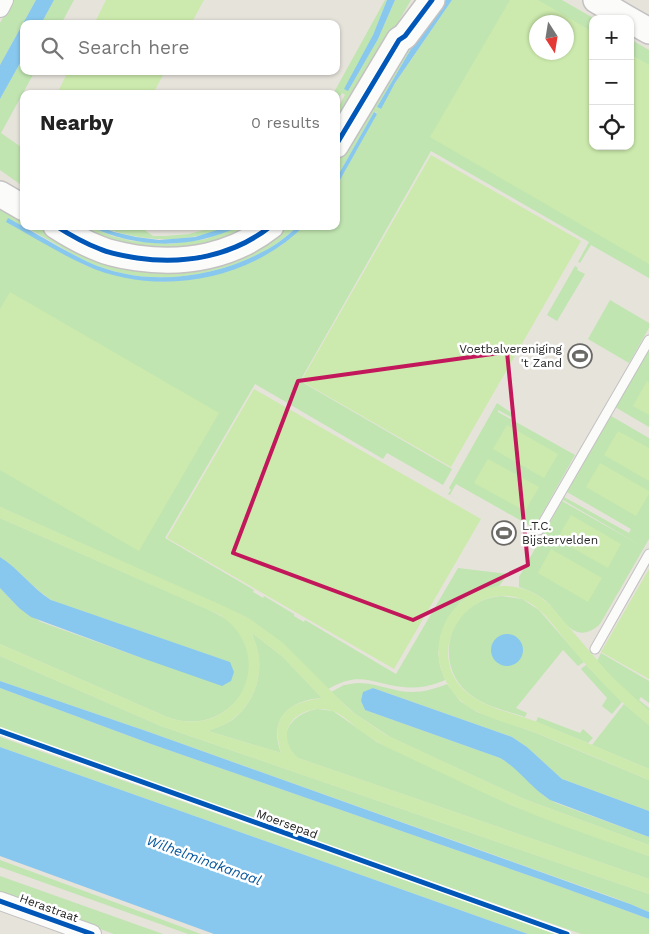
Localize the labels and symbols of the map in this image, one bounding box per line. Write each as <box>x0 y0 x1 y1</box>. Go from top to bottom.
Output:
north arrow <box>529 15 574 60</box>
place label: Voetbalvereniging 't Zand <box>459 342 563 370</box>
sports icon: Voetbalvereniging 't Zand <box>567 343 593 369</box>
place label: L.T.C. Bijstervelden <box>522 519 598 547</box>
sports icon: L.T.C. Bijstervelden <box>491 520 517 546</box>
street label: Moersepad <box>255 806 319 842</box>
water label: Wilhelminakanaal <box>144 832 264 888</box>
street label: Herastraat <box>18 891 80 925</box>

